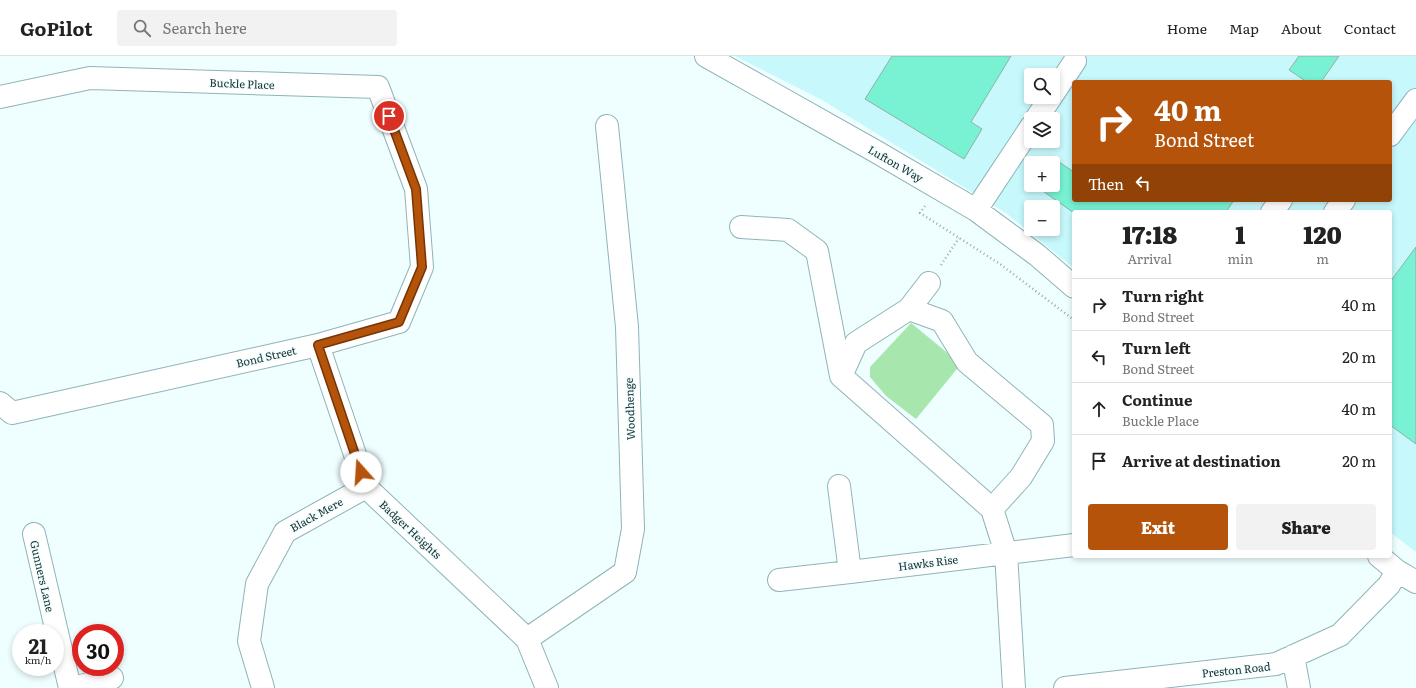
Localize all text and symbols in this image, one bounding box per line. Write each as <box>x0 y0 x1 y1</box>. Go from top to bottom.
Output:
search box <box>117 10 397 46</box>
text: GoPilot <box>20 14 93 42</box>
text: Search here <box>163 16 247 39</box>
icon: search <box>131 17 153 39</box>
text: Home <box>1167 18 1207 38</box>
text: Map <box>1229 18 1259 38</box>
text: About <box>1281 18 1322 38</box>
text: Contact <box>1344 18 1396 38</box>
map controls <box>1024 68 1060 236</box>
button: search <box>1024 68 1060 104</box>
street label: Buckle Place <box>209 74 275 92</box>
text: 40 m <box>1154 88 1222 130</box>
icon: right <box>1088 96 1140 148</box>
pin <box>372 99 406 133</box>
icon: arrive <box>378 105 400 127</box>
button: layers <box>1024 112 1060 148</box>
text: Bond Street <box>1154 126 1254 153</box>
street label: Lufton Way <box>865 141 927 186</box>
button: + <box>1024 156 1060 192</box>
text: Then <box>1088 172 1124 195</box>
icon: left <box>1132 172 1154 194</box>
button: − <box>1024 200 1060 236</box>
text: 17:18 <box>1122 216 1177 251</box>
text: 1 <box>1235 216 1245 251</box>
text: 120 <box>1303 216 1342 251</box>
text: Arrival <box>1128 249 1172 268</box>
text: min <box>1227 249 1253 268</box>
text: m <box>1316 249 1329 268</box>
text: Turn right <box>1122 284 1204 307</box>
text: 40 m <box>1342 293 1376 316</box>
icon: right <box>1088 294 1110 316</box>
text: Bond Street <box>1122 307 1194 326</box>
text: Turn left <box>1122 336 1191 359</box>
street label: Bond Street <box>234 341 298 371</box>
text: 20 m <box>1342 345 1376 368</box>
icon: left <box>1088 346 1110 368</box>
text: Bond Street <box>1122 359 1194 378</box>
street label: Woodhenge <box>620 377 638 440</box>
text: Continue <box>1122 388 1192 411</box>
text: 40 m <box>1342 397 1376 420</box>
icon: ahead <box>1088 398 1110 420</box>
text: Buckle Place <box>1122 411 1199 430</box>
text: Arrive at destination <box>1122 449 1281 472</box>
text: 20 m <box>1342 449 1376 472</box>
icon: arrive <box>1088 450 1110 472</box>
position arrow <box>340 451 382 493</box>
street label: Black Mere <box>287 493 346 535</box>
street label: Badger Heights <box>376 496 446 562</box>
button: Exit <box>1088 504 1228 550</box>
button: Share <box>1236 504 1376 550</box>
street label: Gunners Lane <box>27 538 59 614</box>
street label: Hawks Rise <box>897 550 959 574</box>
speed limit sign: 30 <box>72 624 124 676</box>
text: 21 <box>28 630 48 660</box>
text: km/h <box>25 652 51 667</box>
street label: Preston Road <box>1201 657 1271 681</box>

